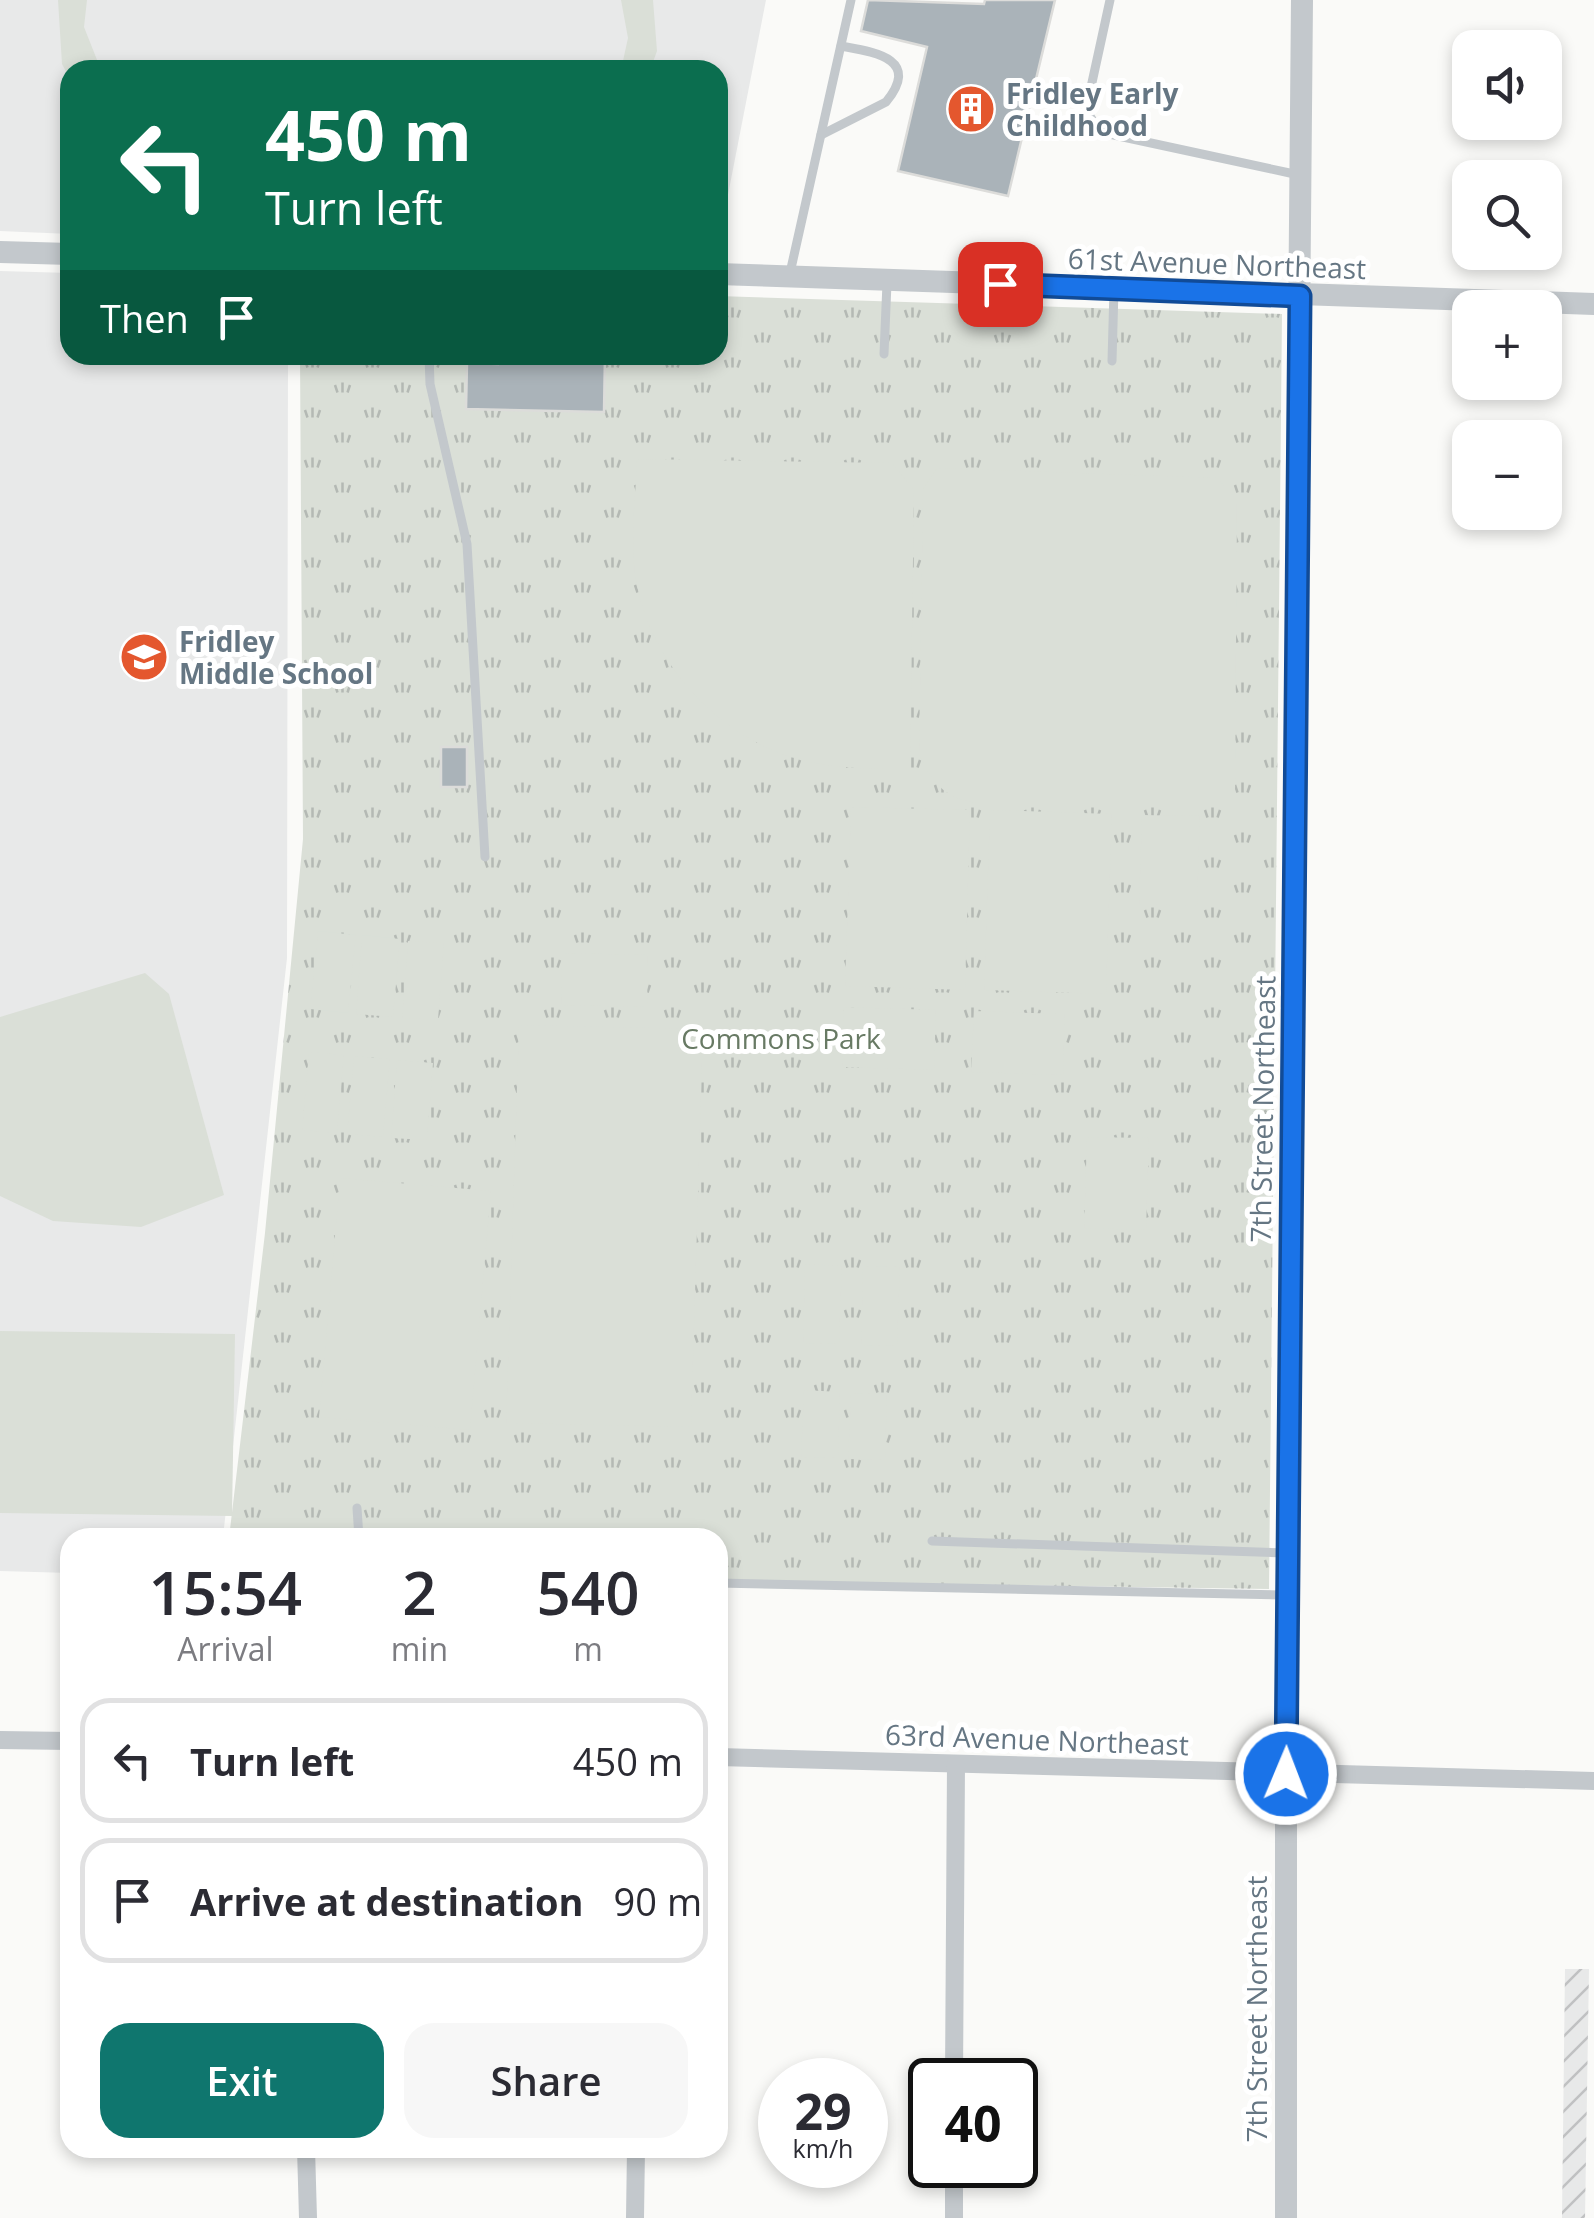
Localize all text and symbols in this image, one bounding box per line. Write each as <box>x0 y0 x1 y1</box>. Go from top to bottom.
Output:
map controls <box>1452 30 1562 530</box>
button: sound <box>1452 30 1562 140</box>
place label: Fridley Early Childhood <box>1006 74 1178 144</box>
building icon: Fridley Early Childhood <box>945 83 997 135</box>
text: 450 m <box>265 86 472 182</box>
icon: left <box>100 100 230 230</box>
button: search <box>1452 160 1562 270</box>
text: Turn left <box>265 177 443 238</box>
street label: 61st Avenue Northeast <box>1067 239 1367 287</box>
pin <box>958 242 1043 327</box>
icon: arrive <box>973 257 1028 312</box>
icon: arrive <box>209 290 264 345</box>
button: + <box>1452 290 1562 400</box>
text: Then <box>100 292 189 344</box>
button: − <box>1452 420 1562 530</box>
place label: Fridley Middle School <box>179 622 373 692</box>
school or university icon: Fridley Middle School <box>118 631 170 683</box>
street label: 7th Street Northeast <box>1241 975 1283 1243</box>
park label: Commons Park <box>681 1019 881 1057</box>
text: 15:54 <box>149 1551 302 1633</box>
text: 2 <box>402 1551 437 1633</box>
text: 540 <box>537 1551 639 1633</box>
text: Arrival <box>177 1627 274 1670</box>
text: min <box>391 1627 448 1670</box>
text: m <box>573 1627 603 1670</box>
street label: 63rd Avenue Northeast <box>885 1715 1189 1763</box>
position arrow <box>1234 1722 1338 1826</box>
icon: left <box>105 1733 160 1788</box>
text: Turn left <box>190 1735 354 1787</box>
text: 450 m <box>573 1735 683 1787</box>
icon: arrive <box>105 1873 160 1928</box>
text: Arrive at destination <box>190 1875 584 1927</box>
text: 90 m <box>614 1875 702 1927</box>
street label: 7th Street Northeast <box>1237 1875 1275 2143</box>
button: Exit <box>100 2023 384 2138</box>
button: Share <box>404 2023 688 2138</box>
speed limit sign: 40 <box>908 2058 1038 2188</box>
text: 29 <box>794 2077 852 2145</box>
text: km/h <box>793 2131 853 2165</box>

